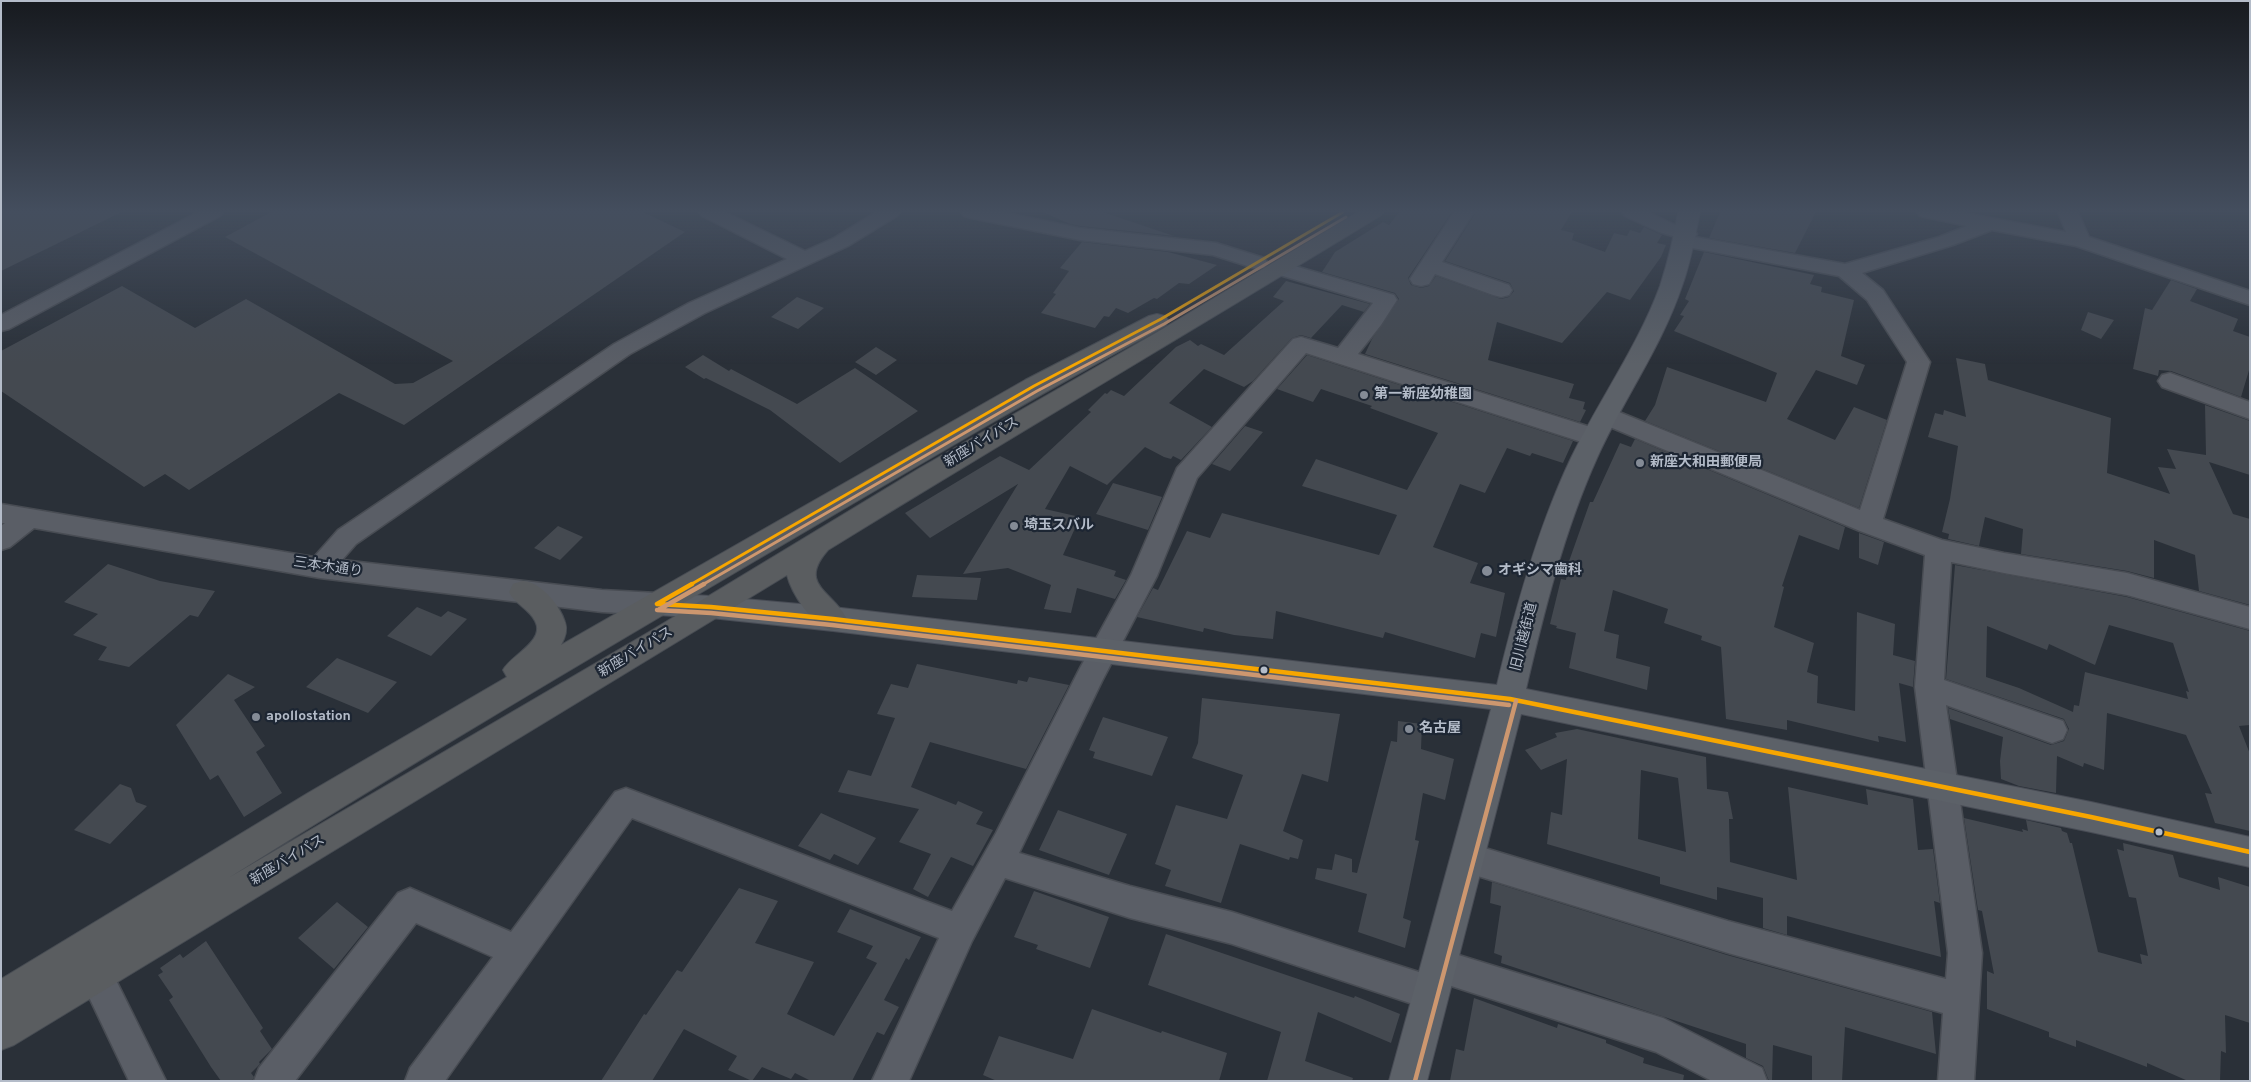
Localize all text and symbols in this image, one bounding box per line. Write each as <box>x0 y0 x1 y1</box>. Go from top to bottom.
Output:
place label: 第一新座幼稚園 <box>1374 387 1472 403</box>
marker: 第一新座幼稚園 <box>1358 389 1370 401</box>
street label: 新座バイパス <box>942 414 1022 472</box>
place label: 新座大和田郵便局 <box>1650 455 1762 471</box>
marker: 新座大和田郵便局 <box>1634 457 1646 469</box>
place label: 埼玉スバル <box>1024 518 1094 534</box>
marker: 埼玉スバル <box>1008 520 1020 532</box>
street label: 三本木通り <box>292 555 364 581</box>
place label: オギシマ歯科 <box>1498 563 1582 579</box>
marker: オギシマ歯科 <box>1480 564 1494 578</box>
street label: 旧川越街道 <box>1508 601 1542 673</box>
street label: 新座バイパス <box>596 624 676 682</box>
unlabelled marker <box>1259 665 1269 675</box>
place label: apollostation <box>266 709 351 725</box>
marker: apollostation <box>250 711 262 723</box>
place label: 名古屋 <box>1419 721 1461 737</box>
marker: 名古屋 <box>1403 723 1415 735</box>
unlabelled marker <box>2154 827 2164 837</box>
street label: 新座バイパス <box>248 832 328 890</box>

